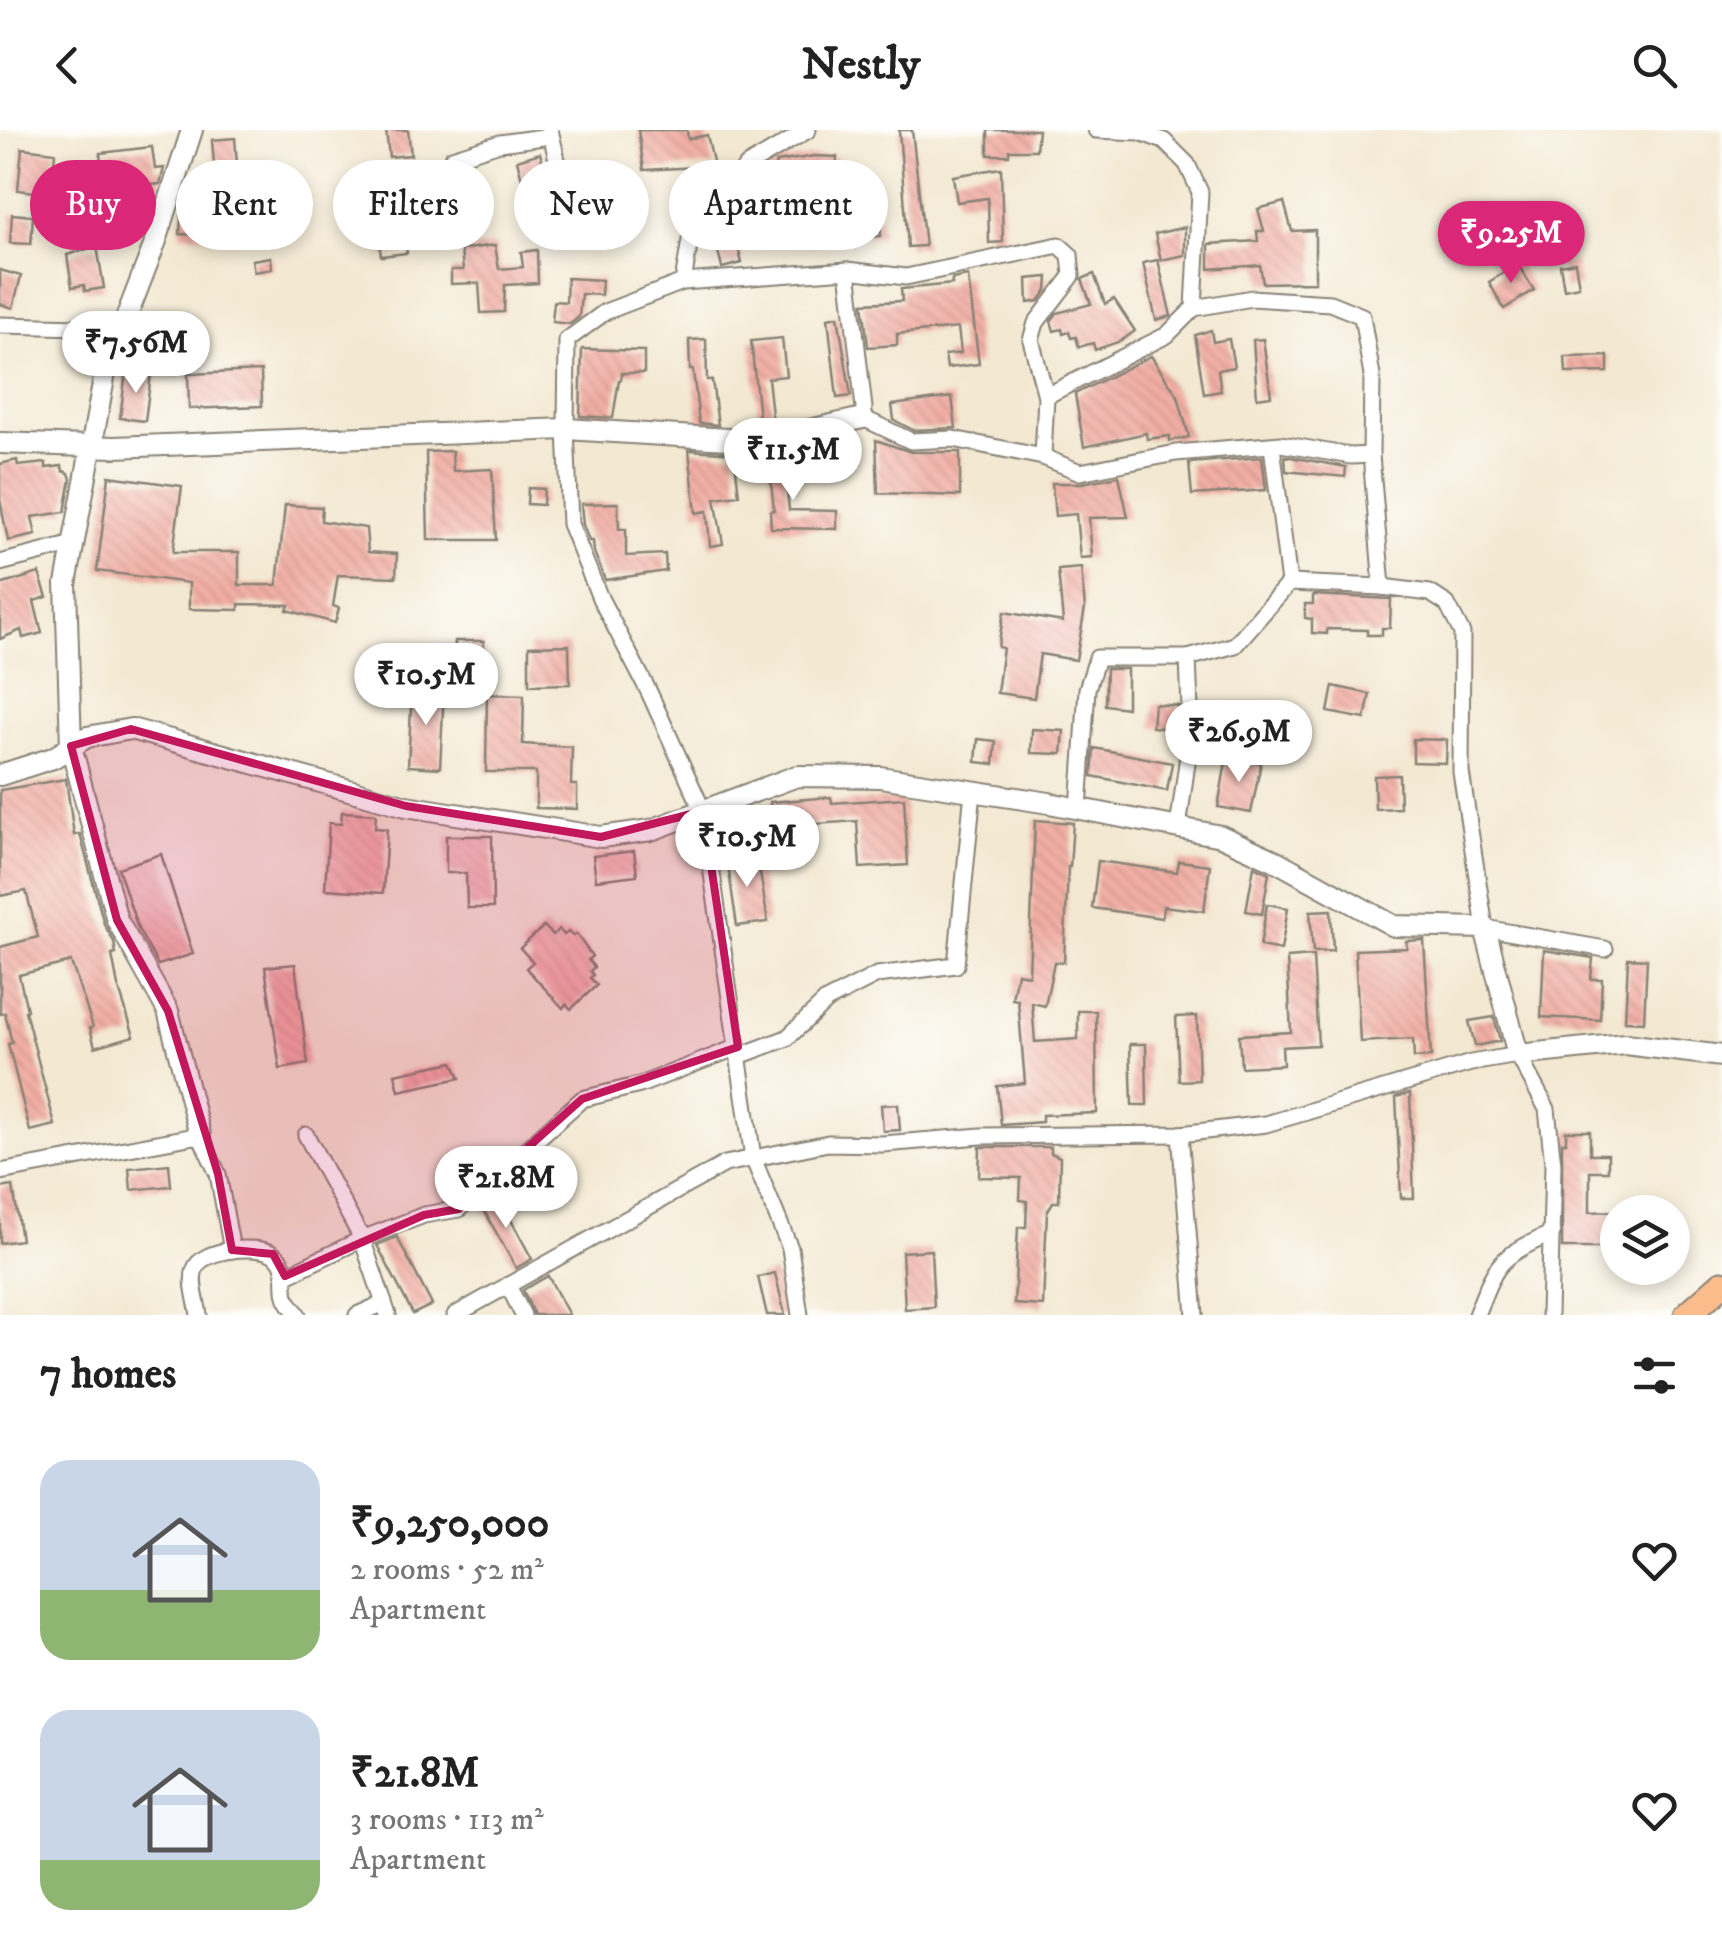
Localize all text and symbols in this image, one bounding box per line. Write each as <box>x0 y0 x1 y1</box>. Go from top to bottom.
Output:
text: Nestly <box>802 37 920 93</box>
icon: back <box>40 38 95 93</box>
icon: search <box>1627 38 1682 93</box>
chip: Buy <box>30 160 156 250</box>
chip: Rent <box>176 160 313 250</box>
chip: Filters <box>333 160 494 250</box>
chip: New <box>514 160 649 250</box>
chip: Apartment <box>669 160 888 250</box>
pin: ₹9.25M <box>1430 201 1592 286</box>
text: ₹9.25M <box>1460 213 1562 253</box>
pin: ₹7.56M <box>55 311 217 396</box>
text: ₹7.56M <box>84 323 188 363</box>
pin: ₹11.5M <box>712 418 874 503</box>
text: ₹11.5M <box>746 430 840 470</box>
pin: ₹10.5M <box>345 643 507 728</box>
text: ₹10.5M <box>376 655 476 695</box>
pin: ₹26.9M <box>1158 700 1320 785</box>
text: ₹26.9M <box>1187 712 1291 752</box>
pin: ₹10.5M <box>666 805 828 890</box>
text: ₹10.5M <box>697 817 797 857</box>
pin: ₹21.8M <box>425 1146 587 1231</box>
text: ₹21.8M <box>457 1158 555 1198</box>
map controls <box>1600 1195 1690 1285</box>
button: layers <box>1600 1195 1690 1285</box>
icon: filters <box>1627 1348 1682 1403</box>
text: 7 homes <box>40 1349 176 1401</box>
text: ₹9,250,000 <box>350 1498 549 1550</box>
icon: home <box>120 1500 240 1620</box>
icon: heart <box>1627 1533 1682 1588</box>
text: 2 rooms · 52 m² <box>350 1550 544 1590</box>
text: Apartment <box>350 1590 486 1630</box>
text: ₹21.8M <box>350 1748 479 1800</box>
icon: home <box>120 1750 240 1870</box>
icon: heart <box>1627 1783 1682 1838</box>
text: 3 rooms · 113 m² <box>350 1800 544 1840</box>
text: Apartment <box>350 1840 486 1880</box>

